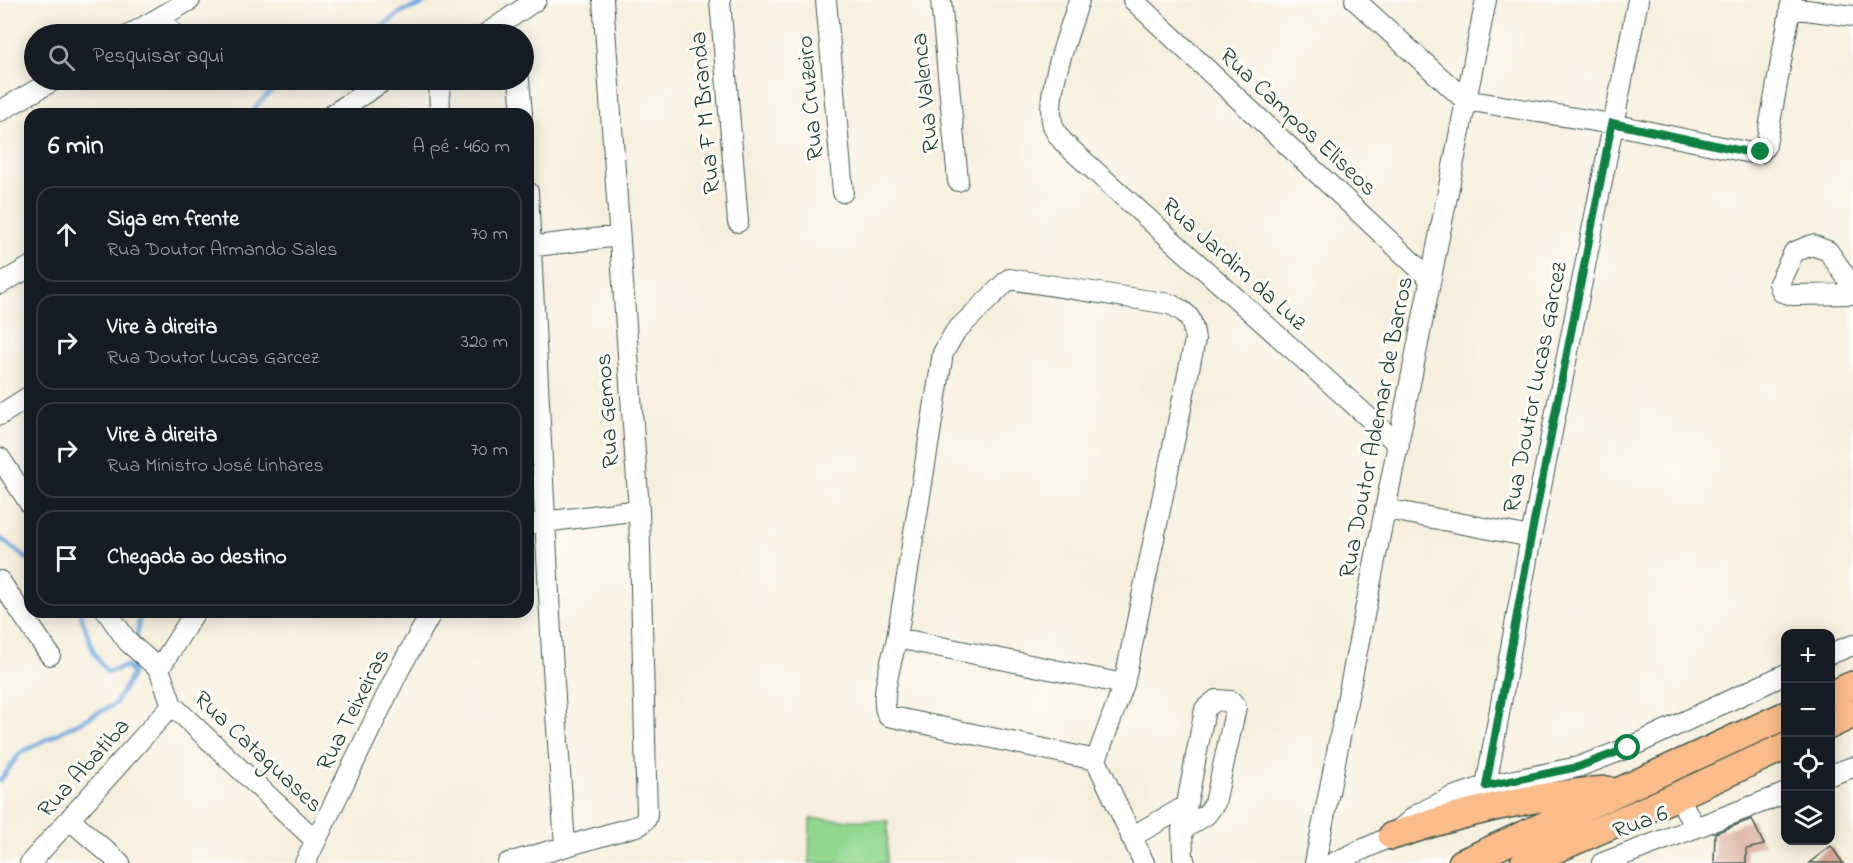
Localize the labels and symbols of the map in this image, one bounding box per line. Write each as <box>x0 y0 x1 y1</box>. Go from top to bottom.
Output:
street label: Rua F M Branda <box>682 30 731 195</box>
street label: Rua Valenca <box>903 31 950 154</box>
street label: Rua Cruzeiro <box>789 34 834 162</box>
street label: Rua Campos Eliseos <box>1210 40 1384 206</box>
route end <box>1747 138 1773 164</box>
street label: Rua Jardim da Luz <box>1153 190 1315 341</box>
street label: Rua Doutor Lucas Garcez <box>1495 258 1578 516</box>
street label: Rua Doutor Ademar de Barros <box>1331 274 1424 581</box>
street label: Rua Gemos <box>587 352 630 469</box>
street label: Rua Teixeiras <box>308 643 400 777</box>
street label: Rua Cataguases <box>185 684 330 822</box>
street label: Rua Abatiba <box>30 711 139 827</box>
route start <box>1614 734 1640 760</box>
street label: Rua 6 <box>1608 797 1674 850</box>

